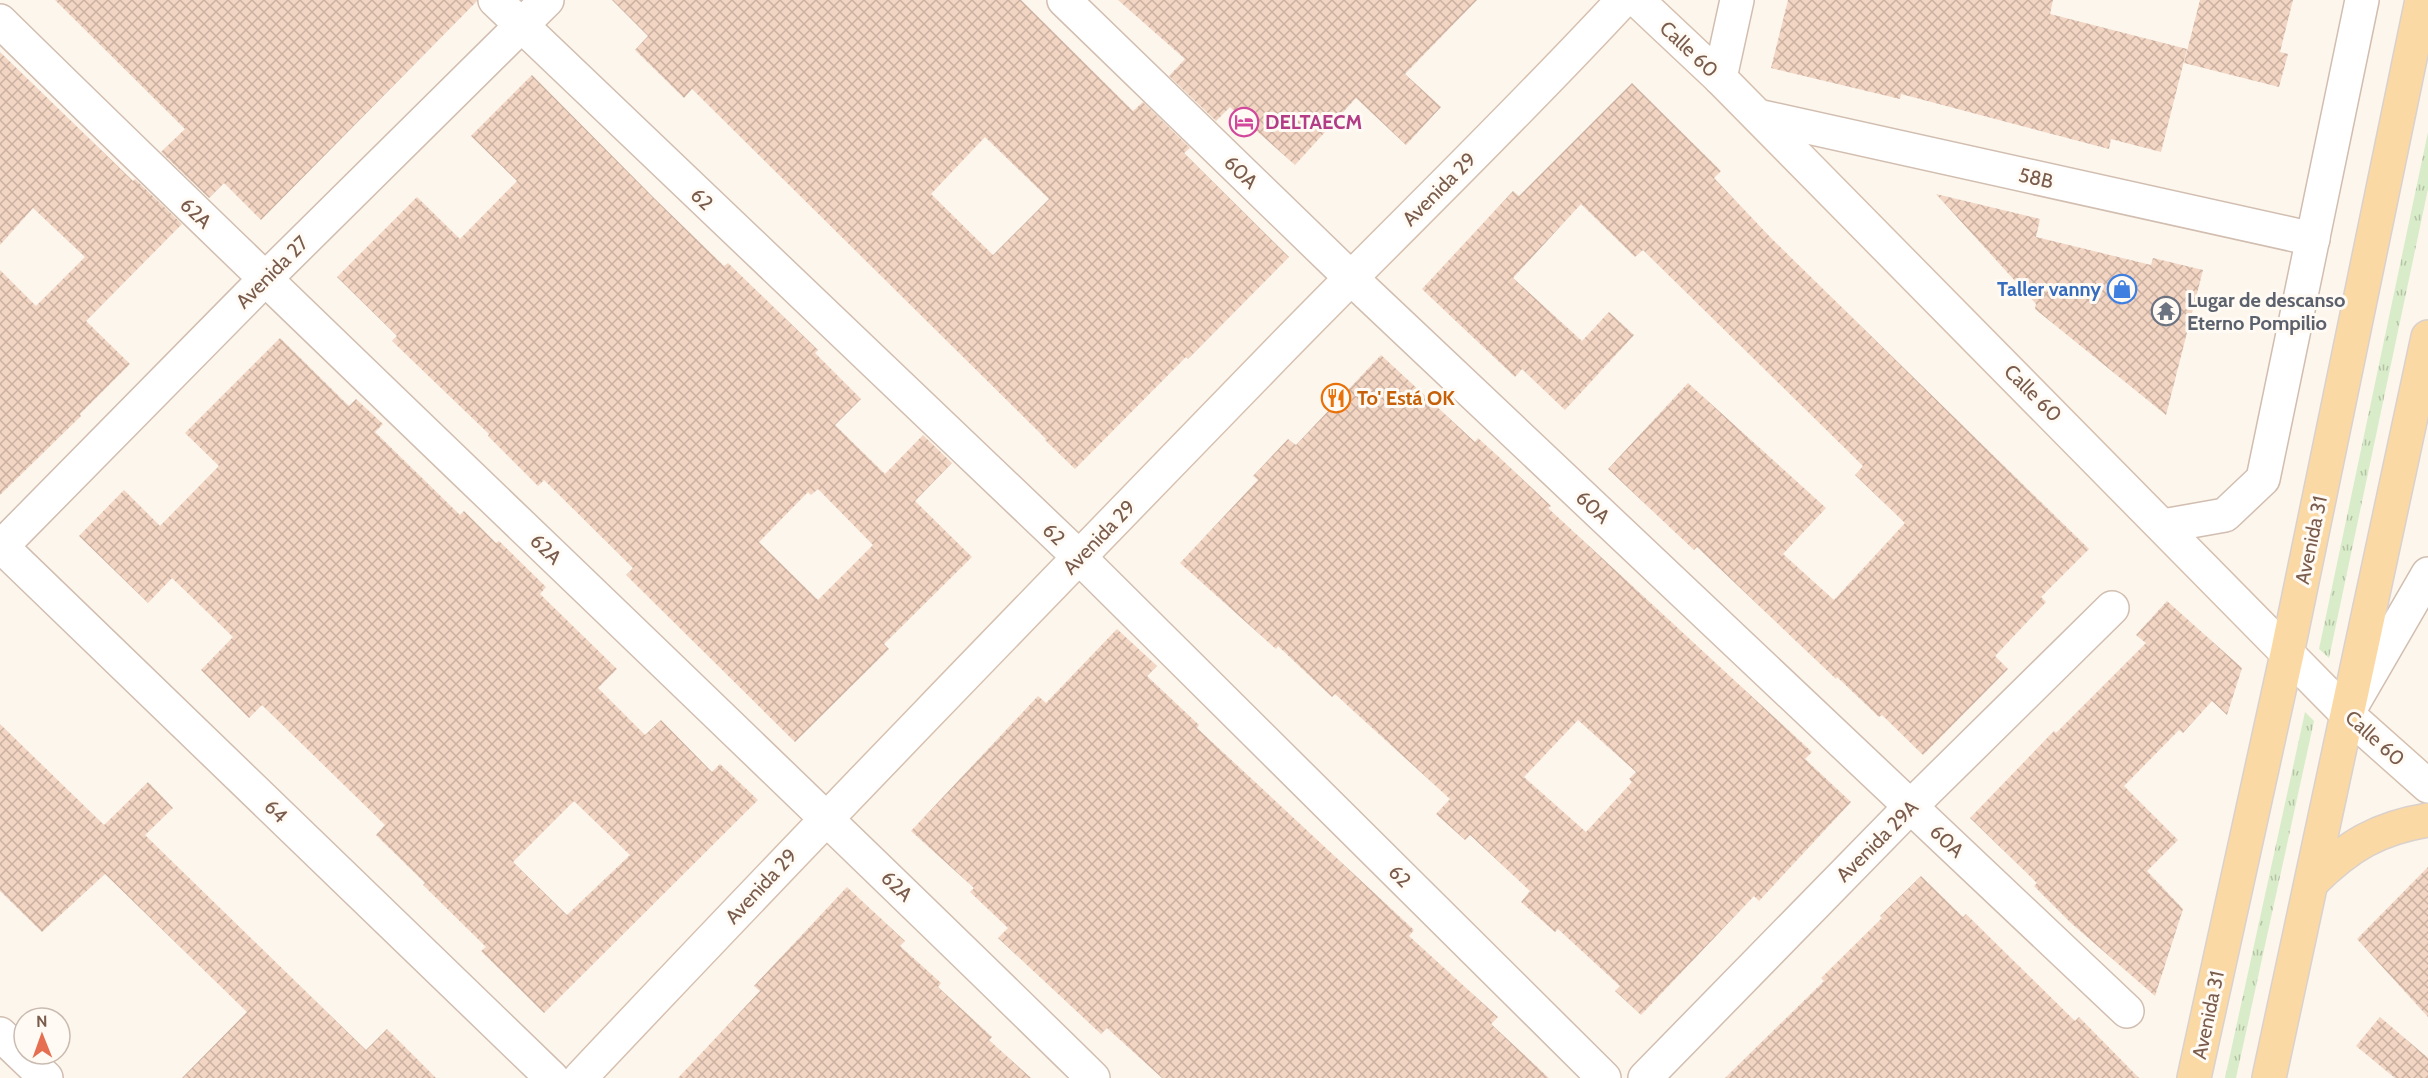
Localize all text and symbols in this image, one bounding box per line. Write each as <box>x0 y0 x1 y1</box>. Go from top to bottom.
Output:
street label: Calle 60 <box>1655 16 1723 82</box>
hotel icon: DELTAECM <box>1228 106 1260 138</box>
place label: DELTAECM <box>1265 110 1362 134</box>
street label: Avenida 29 <box>1397 147 1481 231</box>
street label: 60A <box>1219 150 1263 194</box>
street label: 58B <box>2016 162 2056 194</box>
street label: 62 <box>686 183 718 215</box>
street label: 62A <box>175 192 217 234</box>
street label: Avenida 27 <box>231 231 313 313</box>
shop icon: Taller vanny <box>2106 273 2138 305</box>
place label: Taller vanny <box>1997 277 2101 301</box>
place label: Lugar de descanso Eterno Pompilio <box>2187 288 2345 335</box>
temple icon: Lugar de descanso Eterno Pompilio <box>2150 295 2182 327</box>
street label: Calle 60 <box>1999 359 2067 427</box>
restaurant icon: To' Está OK <box>1320 382 1352 414</box>
place label: To' Está OK <box>1357 386 1455 410</box>
street label: 60A <box>1571 485 1615 529</box>
street label: Avenida 31 <box>2290 494 2332 586</box>
street label: Avenida 29 <box>1058 495 1140 579</box>
street label: 62 <box>1038 518 1070 550</box>
street label: 62A <box>525 528 567 570</box>
street label: Calle 60 <box>2340 705 2410 771</box>
street label: 64 <box>259 794 293 828</box>
street label: Avenida 29A <box>1831 795 1923 887</box>
street label: 60A <box>1925 819 1969 863</box>
street label: Avenida 29 <box>720 843 802 929</box>
street label: 62 <box>1384 860 1416 892</box>
street label: 62A <box>876 865 918 907</box>
street label: Avenida 31 <box>2187 969 2229 1061</box>
north arrow <box>12 1006 72 1066</box>
text: N <box>36 1012 48 1031</box>

